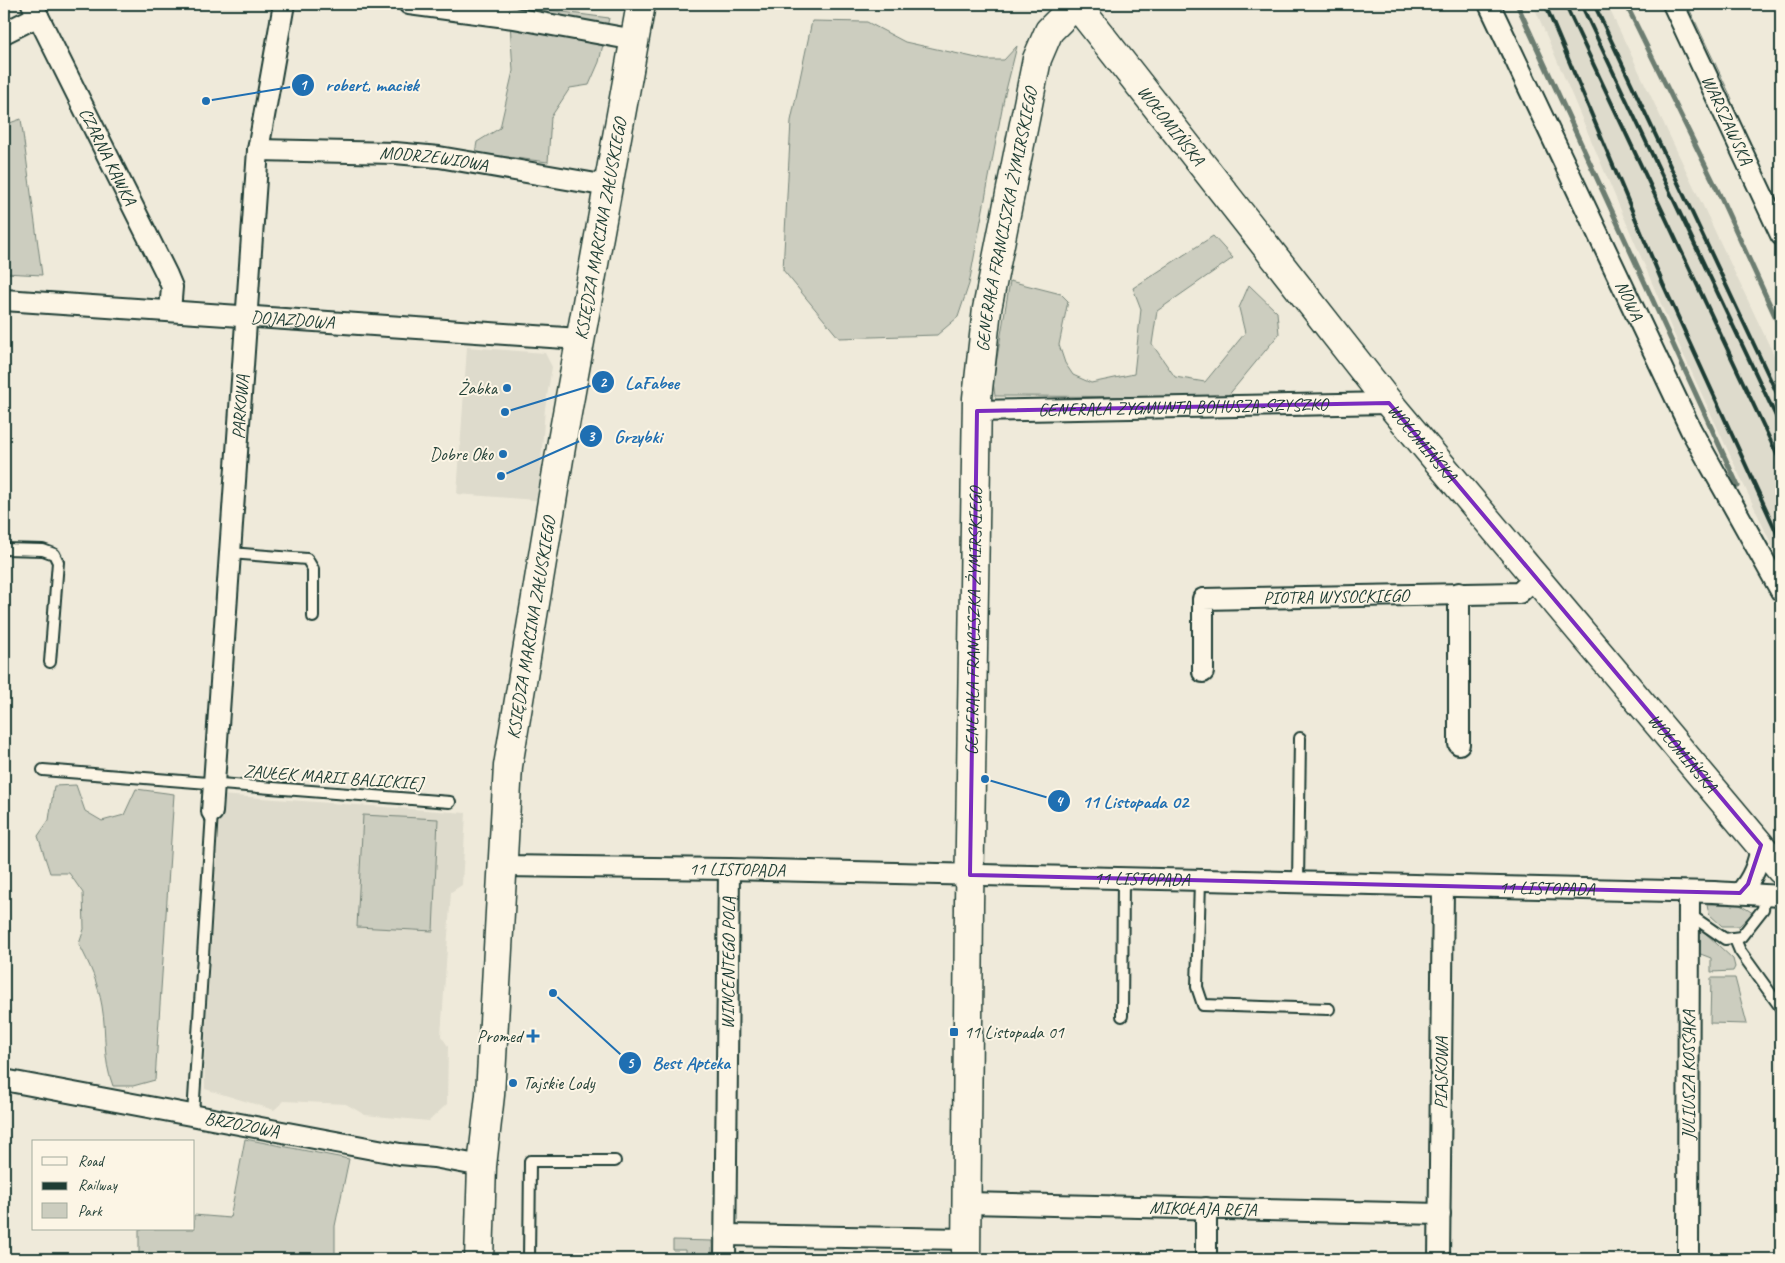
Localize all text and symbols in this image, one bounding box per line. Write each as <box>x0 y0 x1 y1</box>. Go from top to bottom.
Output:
callout: robert, maciek <box>291 68 429 102</box>
street label: WARSZAWSKA <box>1697 72 1758 169</box>
text: robert, maciek <box>325 73 421 97</box>
text: 1 <box>300 76 309 95</box>
street label: WOŁOMIŃSKA <box>1133 81 1210 170</box>
street label: GENERAŁA FRANCISZKA ŻYMIRSKIEGO <box>971 84 1042 353</box>
street label: CZARNA KAWKA <box>74 104 142 209</box>
street label: KSIĘDZA MARCINA ZAŁUSKIEGO <box>570 114 632 341</box>
street label: MODRZEWIOWA <box>379 142 491 176</box>
street label: NOWA <box>1611 277 1649 325</box>
street label: DOJAZDOWA <box>250 306 336 333</box>
callout: LaFabee <box>590 365 689 399</box>
text: LaFabee <box>625 371 681 395</box>
street label: PARKOWA <box>227 373 253 440</box>
text: 2 <box>600 373 608 392</box>
place label: Żabka <box>458 377 499 399</box>
marker: Żabka <box>501 382 513 394</box>
street label: GENERAŁA ZYGMUNTA BOHUSZA-SZYSZKO <box>1038 393 1330 421</box>
street label: WOŁOMIŃSKA <box>1383 399 1462 487</box>
callout: Grzybki <box>579 419 672 453</box>
text: Grzybki <box>614 425 664 449</box>
text: 3 <box>588 427 596 446</box>
place label: Dobre Oko <box>430 443 495 465</box>
marker: Dobre Oko <box>497 448 509 460</box>
street label: GENERAŁA FRANCISZKA ŻYMIRSKIEGO <box>960 485 987 755</box>
street label: KSIĘDZA MARCINA ZAŁUSKIEGO <box>502 513 561 741</box>
street label: PIOTRA WYSOCKIEGO <box>1263 584 1411 609</box>
street label: WOŁOMIŃSKA <box>1644 709 1723 797</box>
street label: ZAUŁEK MARII BALICKIEJ <box>243 760 426 794</box>
callout: 11 Listopada 02 <box>1047 784 1198 818</box>
text: 11 Listopada 02 <box>1082 790 1191 814</box>
text: 4 <box>1056 792 1065 811</box>
street label: 11 LISTOPADA <box>689 857 786 881</box>
street label: 11 LISTOPADA <box>1094 867 1191 891</box>
street label: 11 LISTOPADA <box>1499 876 1596 900</box>
street label: WINCENTEGO POLA <box>716 896 740 1029</box>
street label: JULIUSZA KOSSAKA <box>1677 1009 1700 1141</box>
place label: 11 Listopada 01 <box>964 1021 1065 1043</box>
place label: Promed <box>477 1025 525 1047</box>
marker: 11 Listopada 01 <box>948 1026 960 1038</box>
marker: Promed <box>526 1029 540 1043</box>
street label: PIASKOWA <box>1430 1036 1452 1109</box>
callout: Best Apteka <box>617 1046 740 1080</box>
text: Best Apteka <box>652 1051 731 1075</box>
text: 5 <box>627 1054 635 1073</box>
place label: Tajskie Lody <box>523 1072 597 1094</box>
marker: Tajskie Lody <box>507 1077 519 1089</box>
street label: BRZOZOWA <box>203 1107 282 1142</box>
legend <box>32 1140 195 1230</box>
text: Road <box>78 1152 105 1171</box>
text: Railway <box>78 1176 119 1195</box>
street label: MIKOŁAJA REJA <box>1149 1196 1258 1221</box>
text: Park <box>78 1202 103 1221</box>

